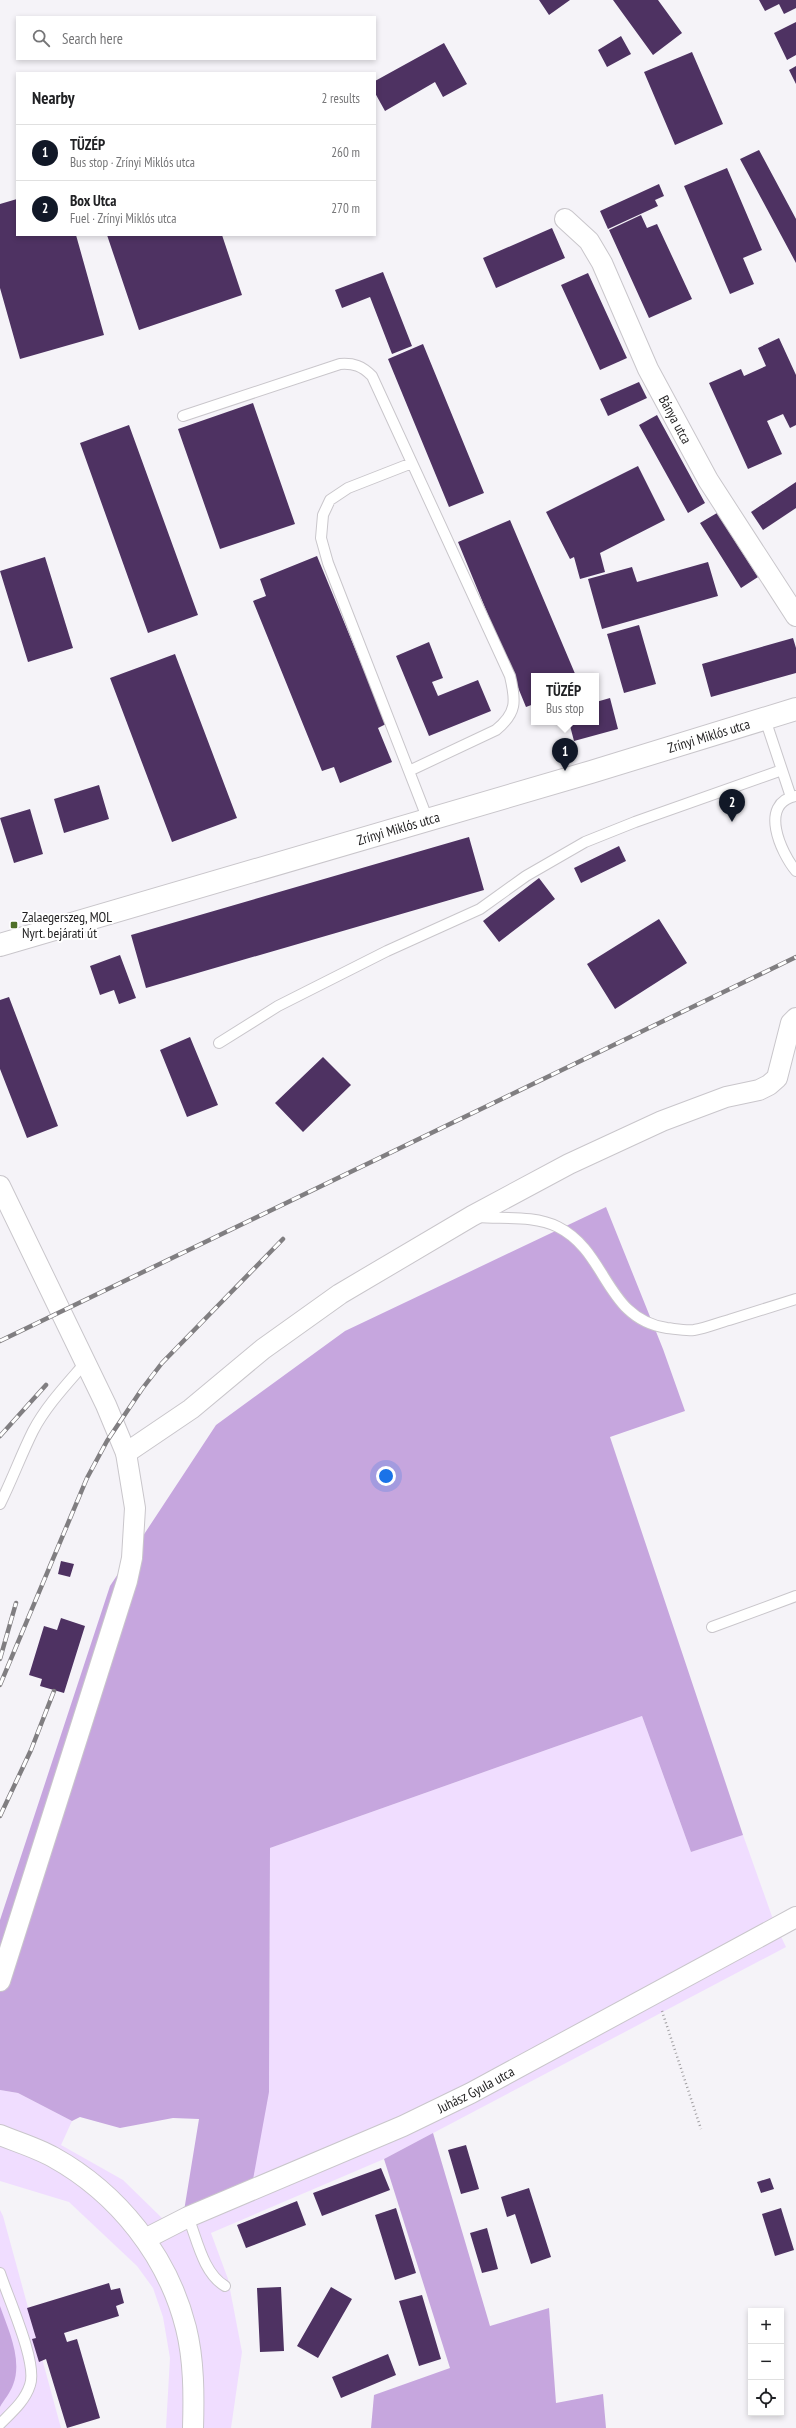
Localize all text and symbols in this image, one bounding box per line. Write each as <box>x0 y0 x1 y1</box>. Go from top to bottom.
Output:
search box <box>16 16 376 60</box>
icon: search <box>30 27 52 49</box>
text: Search here <box>62 29 123 48</box>
text: Nearby <box>32 87 75 109</box>
text: 2 results <box>321 90 360 107</box>
text: TÜZÉP <box>70 135 105 154</box>
text: 1 <box>42 144 48 161</box>
text: 260 m <box>331 144 360 161</box>
text: Bus stop · Zrínyi Miklós utca <box>70 154 195 171</box>
text: Box Utca <box>70 191 117 210</box>
text: 2 <box>42 200 48 217</box>
text: 270 m <box>331 200 360 217</box>
text: Fuel · Zrínyi Miklós utca <box>70 210 176 227</box>
street label: Bánya utca <box>655 392 696 447</box>
popup <box>531 673 599 725</box>
text: TÜZÉP <box>546 681 581 700</box>
text: Bus stop <box>546 700 584 717</box>
street label: Zrínyi Miklós utca <box>665 715 752 757</box>
pin: 1 <box>552 738 578 771</box>
pin: 2 <box>719 789 745 822</box>
street label: Zrínyi Miklós utca <box>355 808 442 849</box>
place label: Zalaegerszeg, MOL Nyrt. bejárati út <box>22 908 112 942</box>
marker: Zalaegerszeg, MOL Nyrt. bejárati út <box>9 920 19 930</box>
your location <box>376 1466 396 1486</box>
street label: Juhász Gyula utca <box>433 2062 517 2117</box>
map controls <box>748 2308 784 2416</box>
button: + <box>748 2308 784 2344</box>
button: − <box>748 2344 784 2380</box>
button: locate <box>748 2380 784 2416</box>

